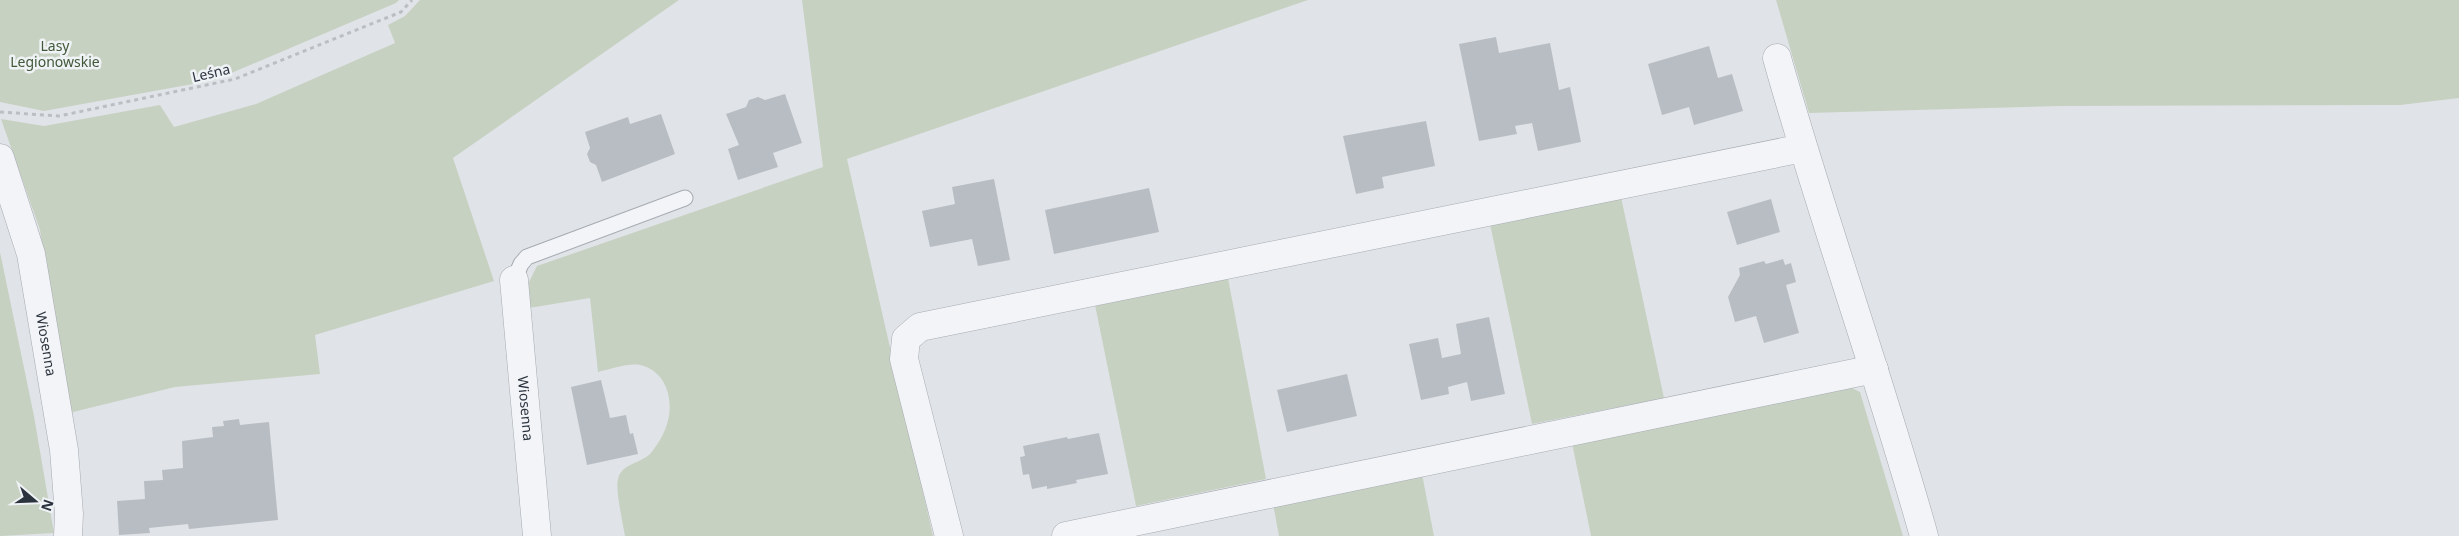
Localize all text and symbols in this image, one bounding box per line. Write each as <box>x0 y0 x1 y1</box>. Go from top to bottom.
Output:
park label: Lasy Legionowskie <box>10 36 100 71</box>
street label: Leśna <box>190 59 232 86</box>
street label: Wiosenna <box>32 310 61 377</box>
street label: Wiosenna <box>514 375 538 442</box>
north arrow <box>10 476 60 526</box>
text: N <box>37 497 59 514</box>

